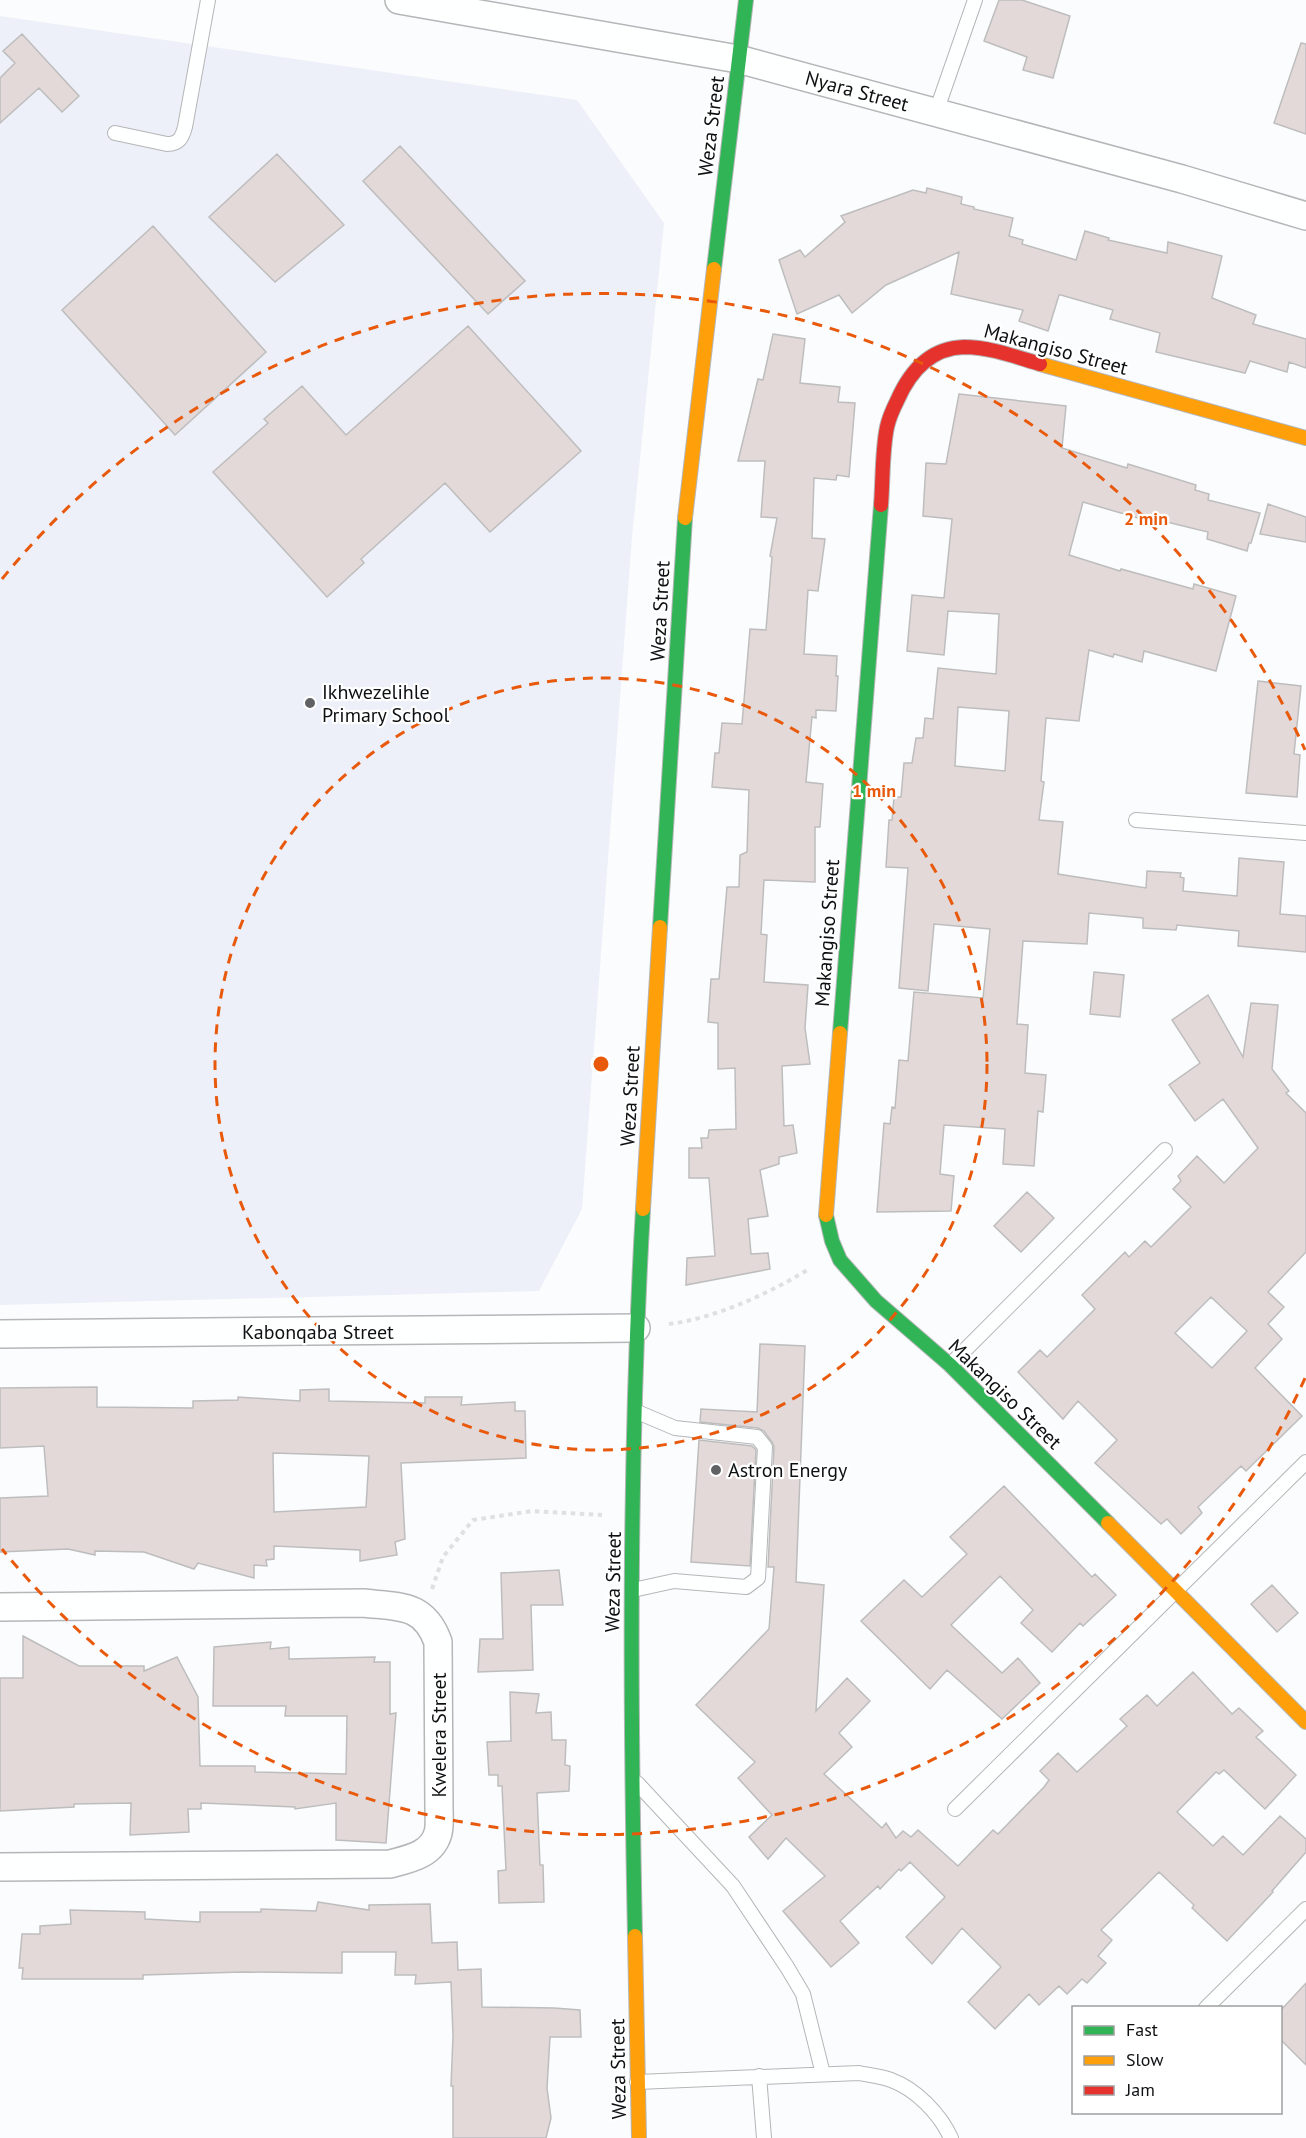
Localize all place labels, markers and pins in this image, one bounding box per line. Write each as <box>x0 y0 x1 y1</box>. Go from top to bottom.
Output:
place label: Ikhwezelihle Primary School <box>322 679 450 728</box>
marker: Ikhwezelihle Primary School <box>303 696 317 710</box>
centre of rings <box>591 1054 611 1074</box>
place label: Astron Energy <box>728 1457 848 1483</box>
marker: Astron Energy <box>709 1463 723 1477</box>

